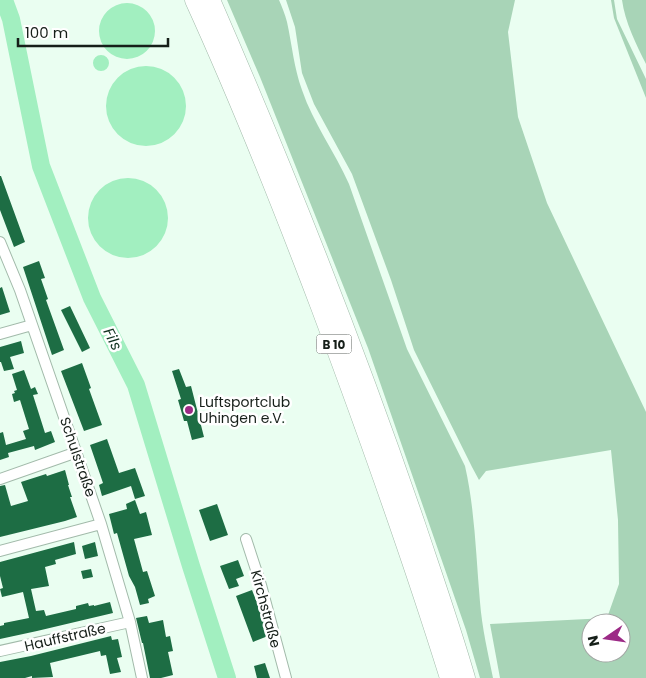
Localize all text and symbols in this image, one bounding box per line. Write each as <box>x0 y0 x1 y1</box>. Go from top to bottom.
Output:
scale bar <box>18 15 168 47</box>
text: 100 m <box>25 22 68 43</box>
water label: Fils <box>98 324 128 354</box>
road number: B 10 <box>316 334 352 354</box>
place label: Luftsportclub Uhingen e.V. <box>199 392 290 428</box>
marker: Luftsportclub Uhingen e.V. <box>183 404 195 416</box>
street label: Schulstraße <box>55 414 101 500</box>
street label: Kirchstraße <box>246 568 286 650</box>
north arrow <box>581 613 631 663</box>
street label: Hauffstraße <box>22 618 108 656</box>
text: N <box>582 634 604 648</box>

